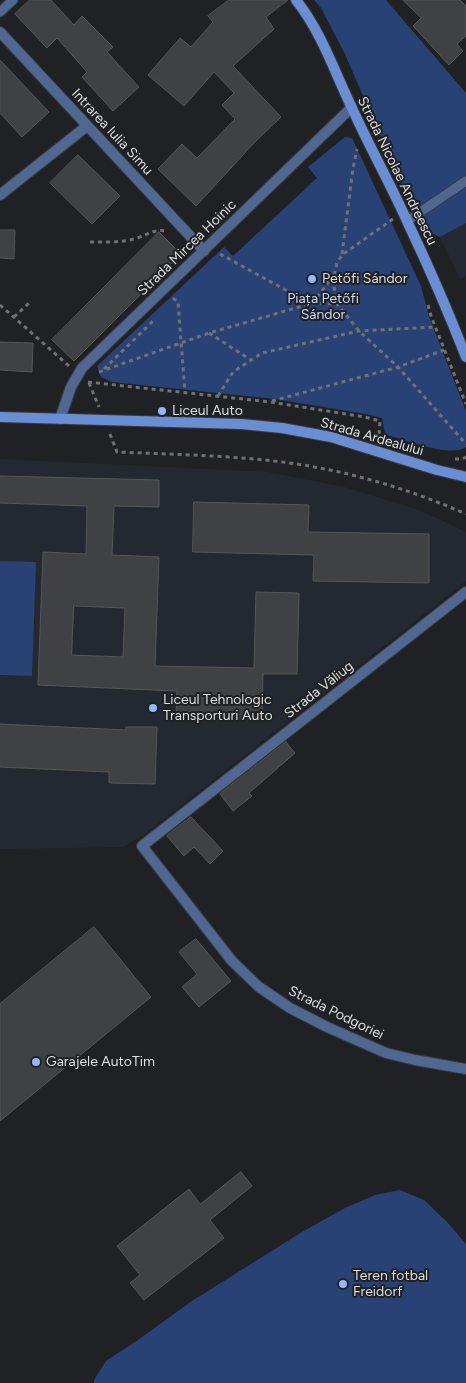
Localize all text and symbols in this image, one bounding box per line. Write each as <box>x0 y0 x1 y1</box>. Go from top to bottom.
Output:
street label: Intrarea Iulia Simu <box>68 85 156 179</box>
street label: Strada Nicolae Andreescu <box>354 94 440 248</box>
street label: Strada Mircea Hoinic <box>134 197 240 299</box>
place label: Petőfi Sándor <box>322 271 407 287</box>
marker: Petőfi Sándor <box>306 273 318 285</box>
park label: Piața Petőfi Sándor <box>287 291 359 324</box>
place label: Liceul Auto <box>172 403 243 419</box>
marker: Liceul Auto <box>156 405 168 417</box>
street label: Strada Ardealului <box>318 414 426 460</box>
street label: Strada Văliug <box>281 658 357 722</box>
place label: Liceul Tehnologic Transporturi Auto <box>163 692 273 724</box>
marker: Liceul Tehnologic Transporturi Auto <box>147 702 159 714</box>
street label: Strada Podgoriei <box>286 983 386 1043</box>
place label: Garajele AutoTim <box>46 1054 155 1070</box>
marker: Garajele AutoTim <box>30 1056 42 1068</box>
place label: Teren fotbal Freidorf <box>353 1268 428 1300</box>
marker: Teren fotbal Freidorf <box>337 1278 349 1290</box>

